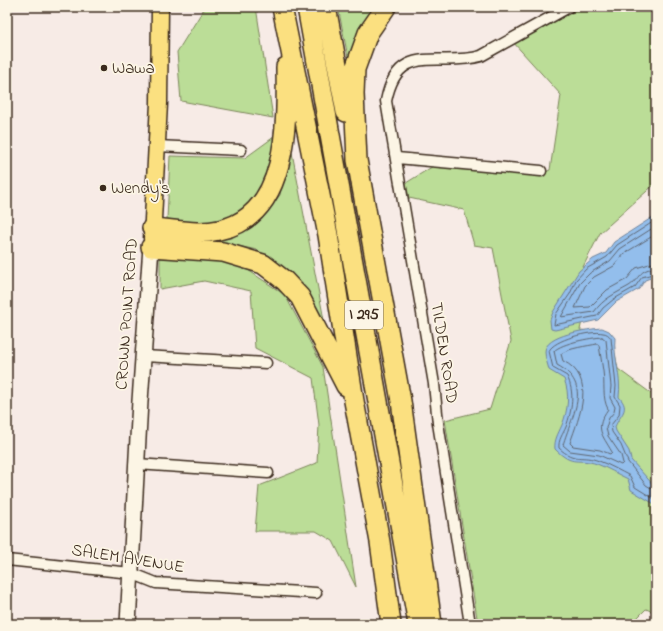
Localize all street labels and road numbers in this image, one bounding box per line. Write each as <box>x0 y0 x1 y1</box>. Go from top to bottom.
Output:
street label: CROWN POINT ROAD <box>109 237 145 391</box>
road number: I 295 <box>345 301 383 329</box>
street label: TILDEN ROAD <box>424 301 464 405</box>
street label: SALEM AVENUE <box>70 538 186 580</box>

